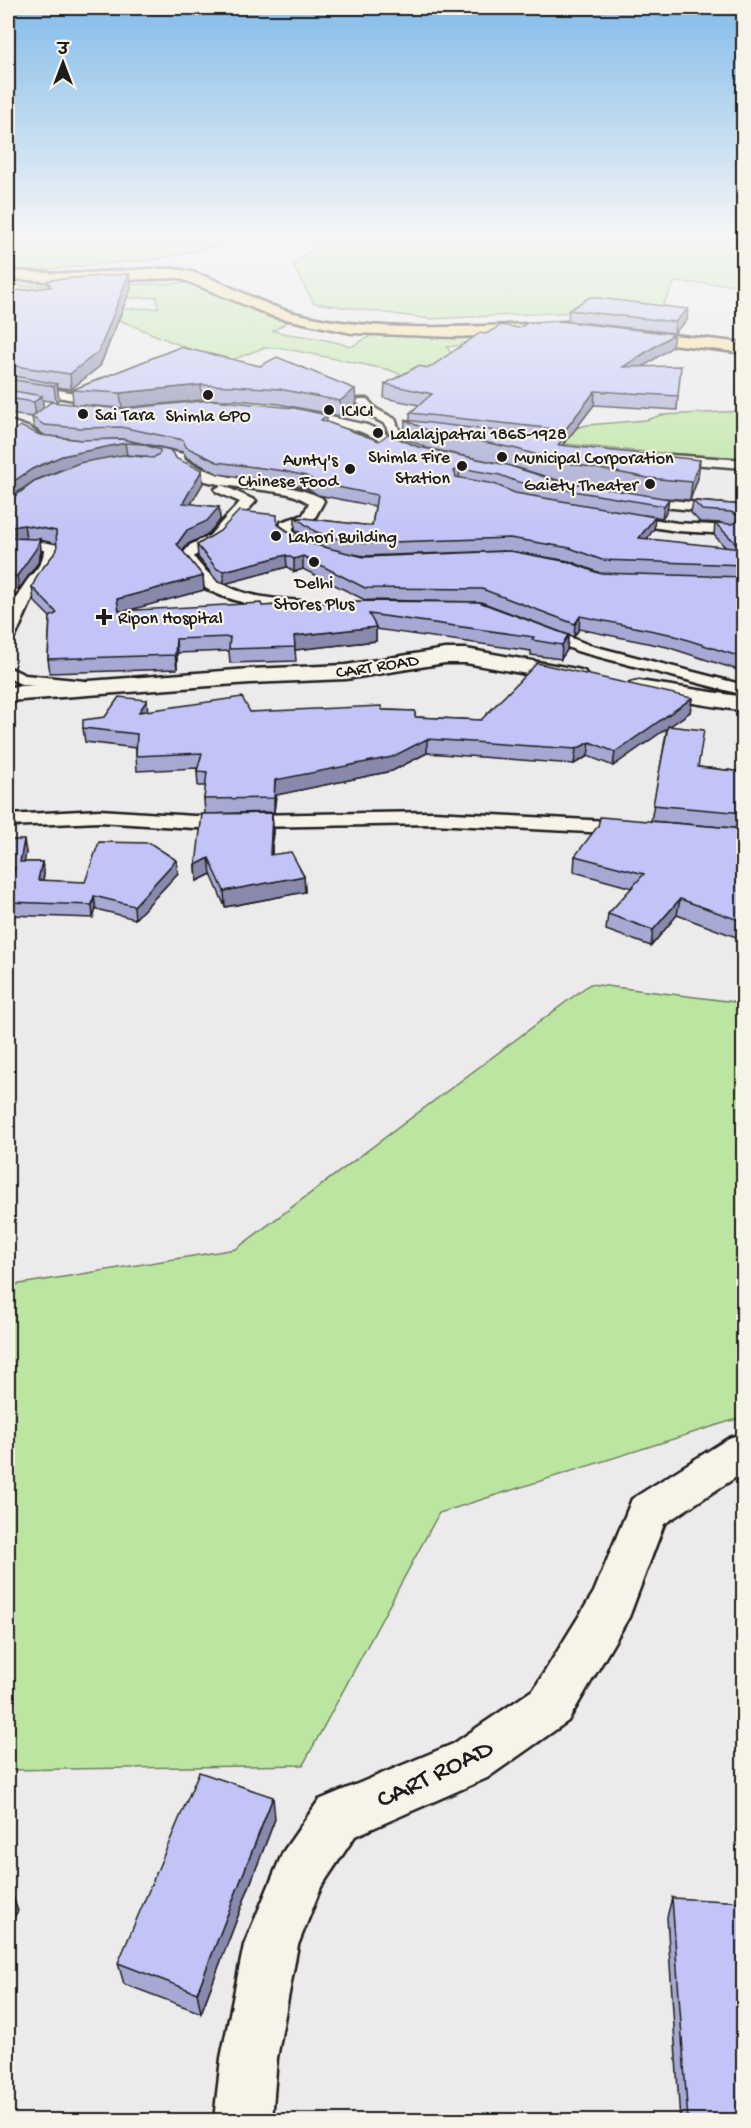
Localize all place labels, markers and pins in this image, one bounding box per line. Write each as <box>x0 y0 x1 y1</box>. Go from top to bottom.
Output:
marker: Shimla GPO <box>201 388 215 402</box>
place label: ICICI <box>341 402 373 423</box>
marker: ICICI <box>322 403 336 417</box>
place label: Sai Tara <box>95 406 156 427</box>
marker: Sai Tara <box>76 407 90 421</box>
place label: Shimla GPO <box>165 407 251 428</box>
place label: Lalalajpatrai 1865-1928 <box>390 425 567 446</box>
marker: Lalalajpatrai 1865-1928 <box>371 426 385 440</box>
place label: Shimla Fire Station <box>368 448 451 490</box>
place label: Municipal Corporation <box>514 449 674 470</box>
marker: Municipal Corporation <box>495 450 509 464</box>
place label: Aunty's Chinese Food <box>238 451 339 493</box>
marker: Shimla Fire Station <box>455 459 469 473</box>
marker: Aunty's Chinese Food <box>343 462 357 476</box>
place label: Gaiety Theater <box>524 476 640 497</box>
marker: Gaiety Theater <box>643 477 657 491</box>
place label: Lahori Building <box>288 528 397 549</box>
marker: Lahori Building <box>269 529 283 543</box>
marker: Delhi Stores Plus <box>307 555 321 569</box>
place label: Delhi Stores Plus <box>274 574 356 616</box>
marker: Ripon Hospital <box>95 608 113 626</box>
place label: Ripon Hospital <box>118 609 223 630</box>

